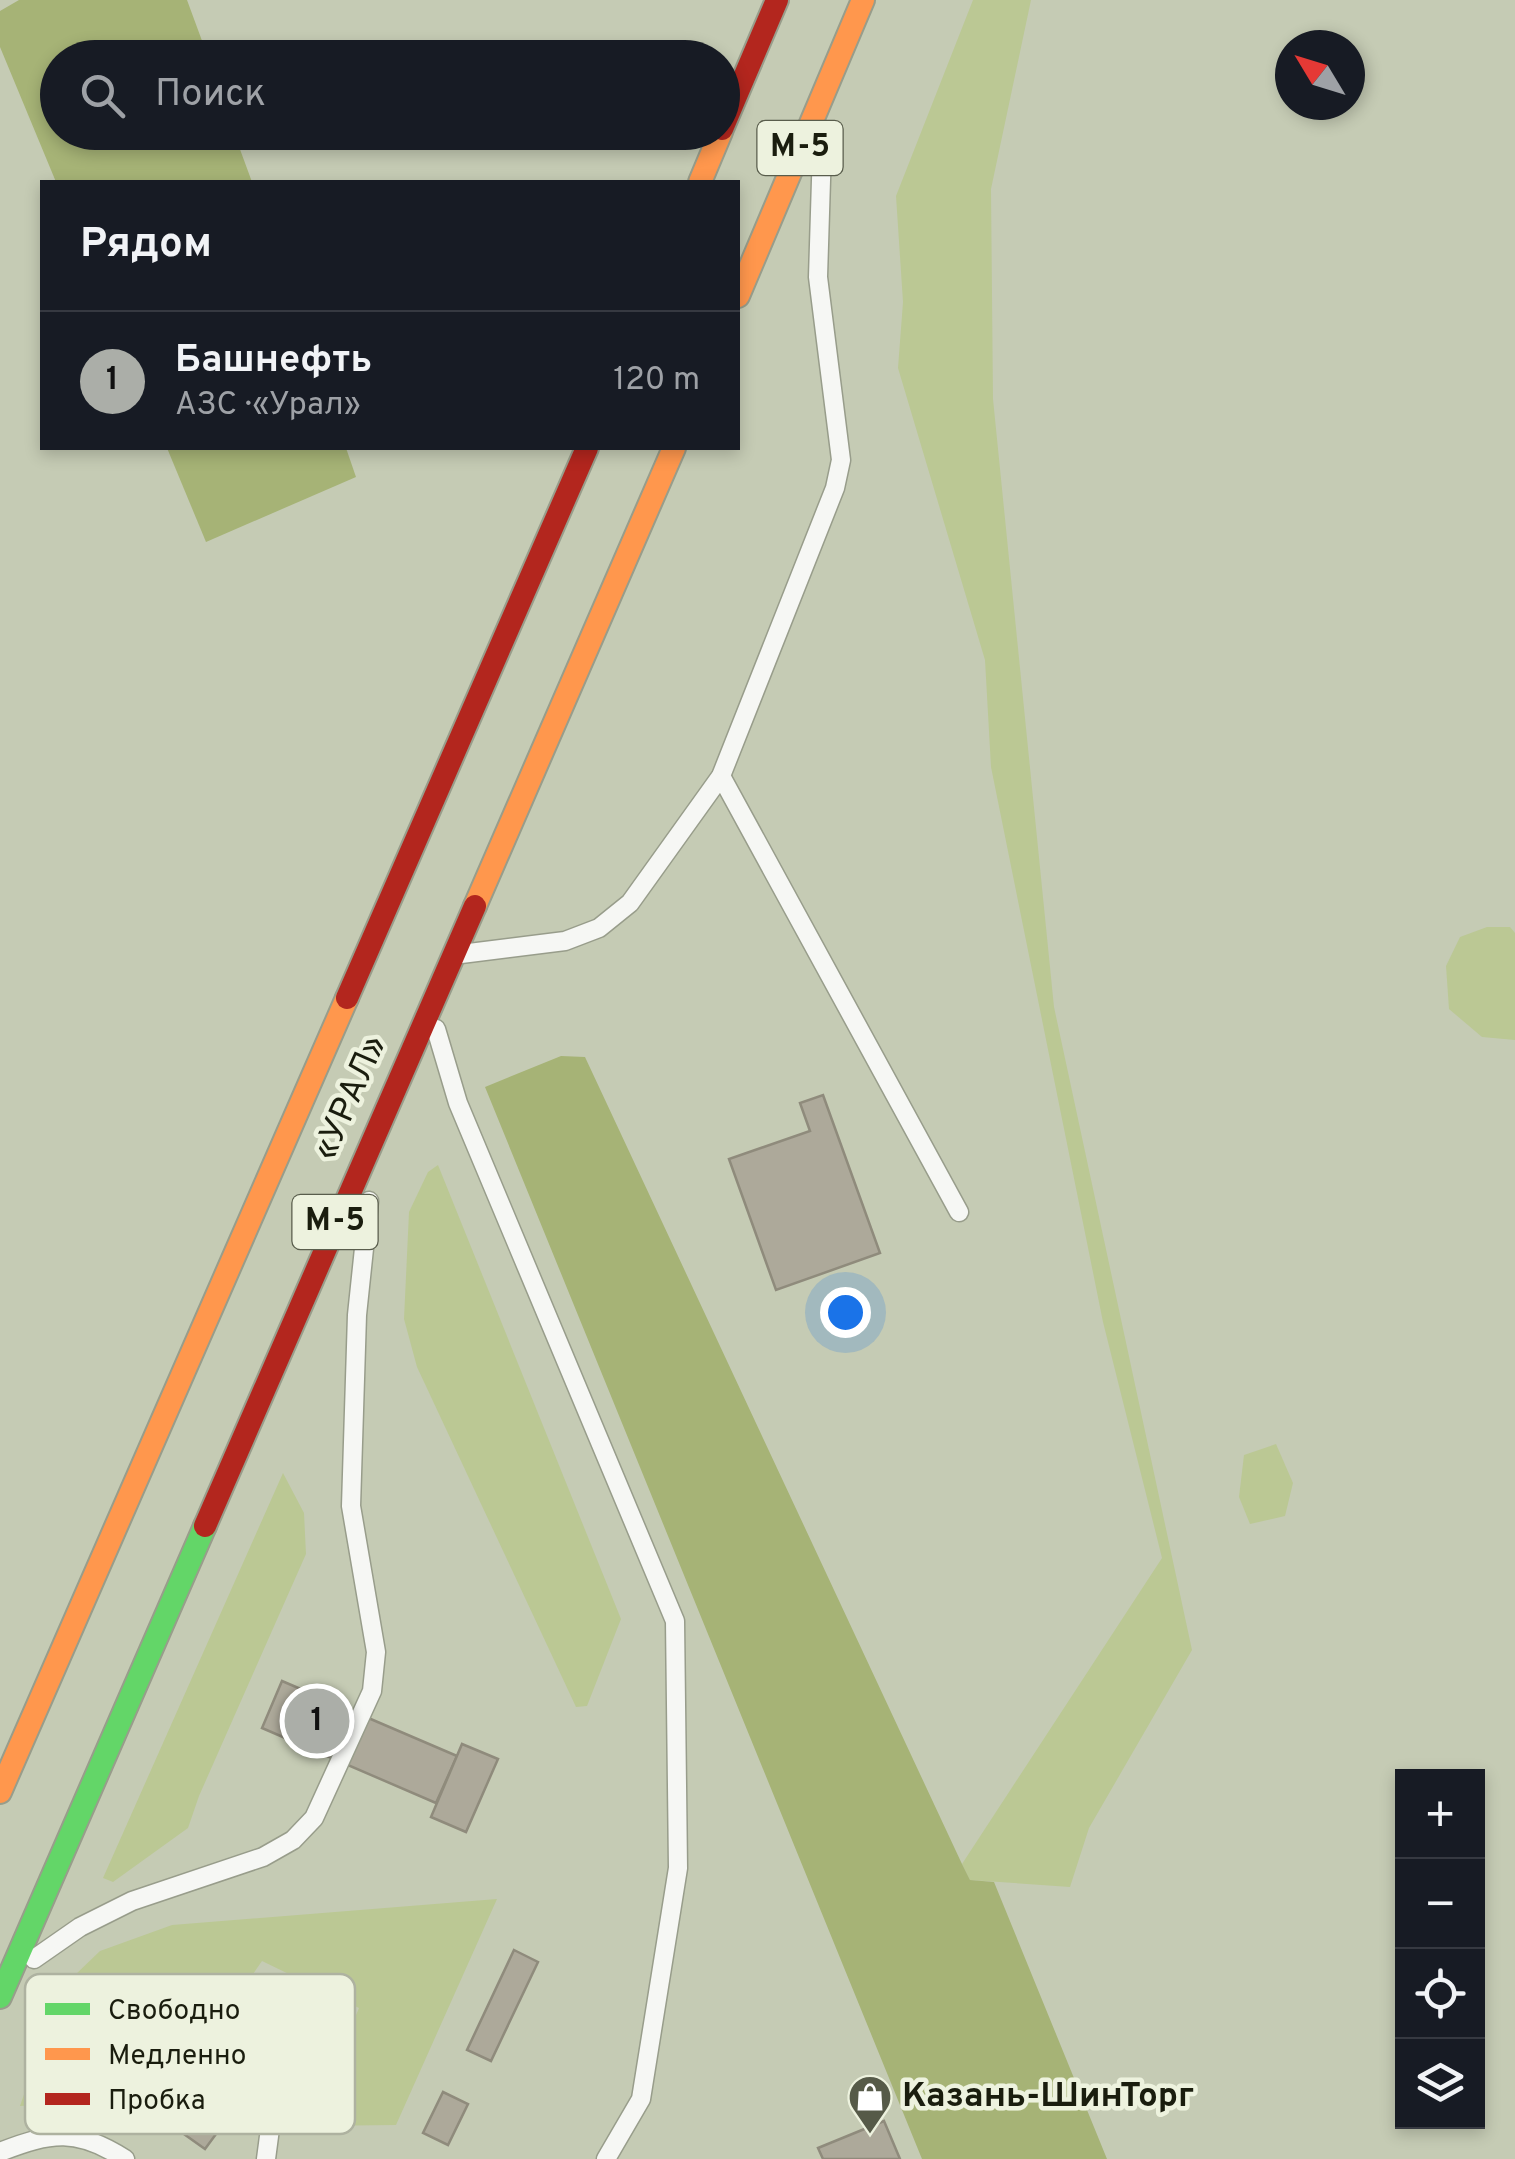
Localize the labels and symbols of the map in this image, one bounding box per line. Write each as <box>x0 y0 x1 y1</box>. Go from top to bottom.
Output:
north arrow <box>1275 30 1365 120</box>
road number: М-5 <box>758 121 842 175</box>
street label: «УРАЛ» <box>304 1029 398 1167</box>
road number: М-5 <box>292 1195 378 1249</box>
your location <box>820 1287 871 1338</box>
pin: 1 <box>284 1684 350 1758</box>
legend <box>25 1974 355 2134</box>
text: Свободно <box>108 1994 240 2030</box>
text: Медленно <box>108 2039 246 2075</box>
shop icon: Казань-ШинТорг <box>847 2074 893 2135</box>
place label: Казань-ШинТорг <box>902 2075 1194 2119</box>
text: Пробка <box>108 2084 206 2120</box>

